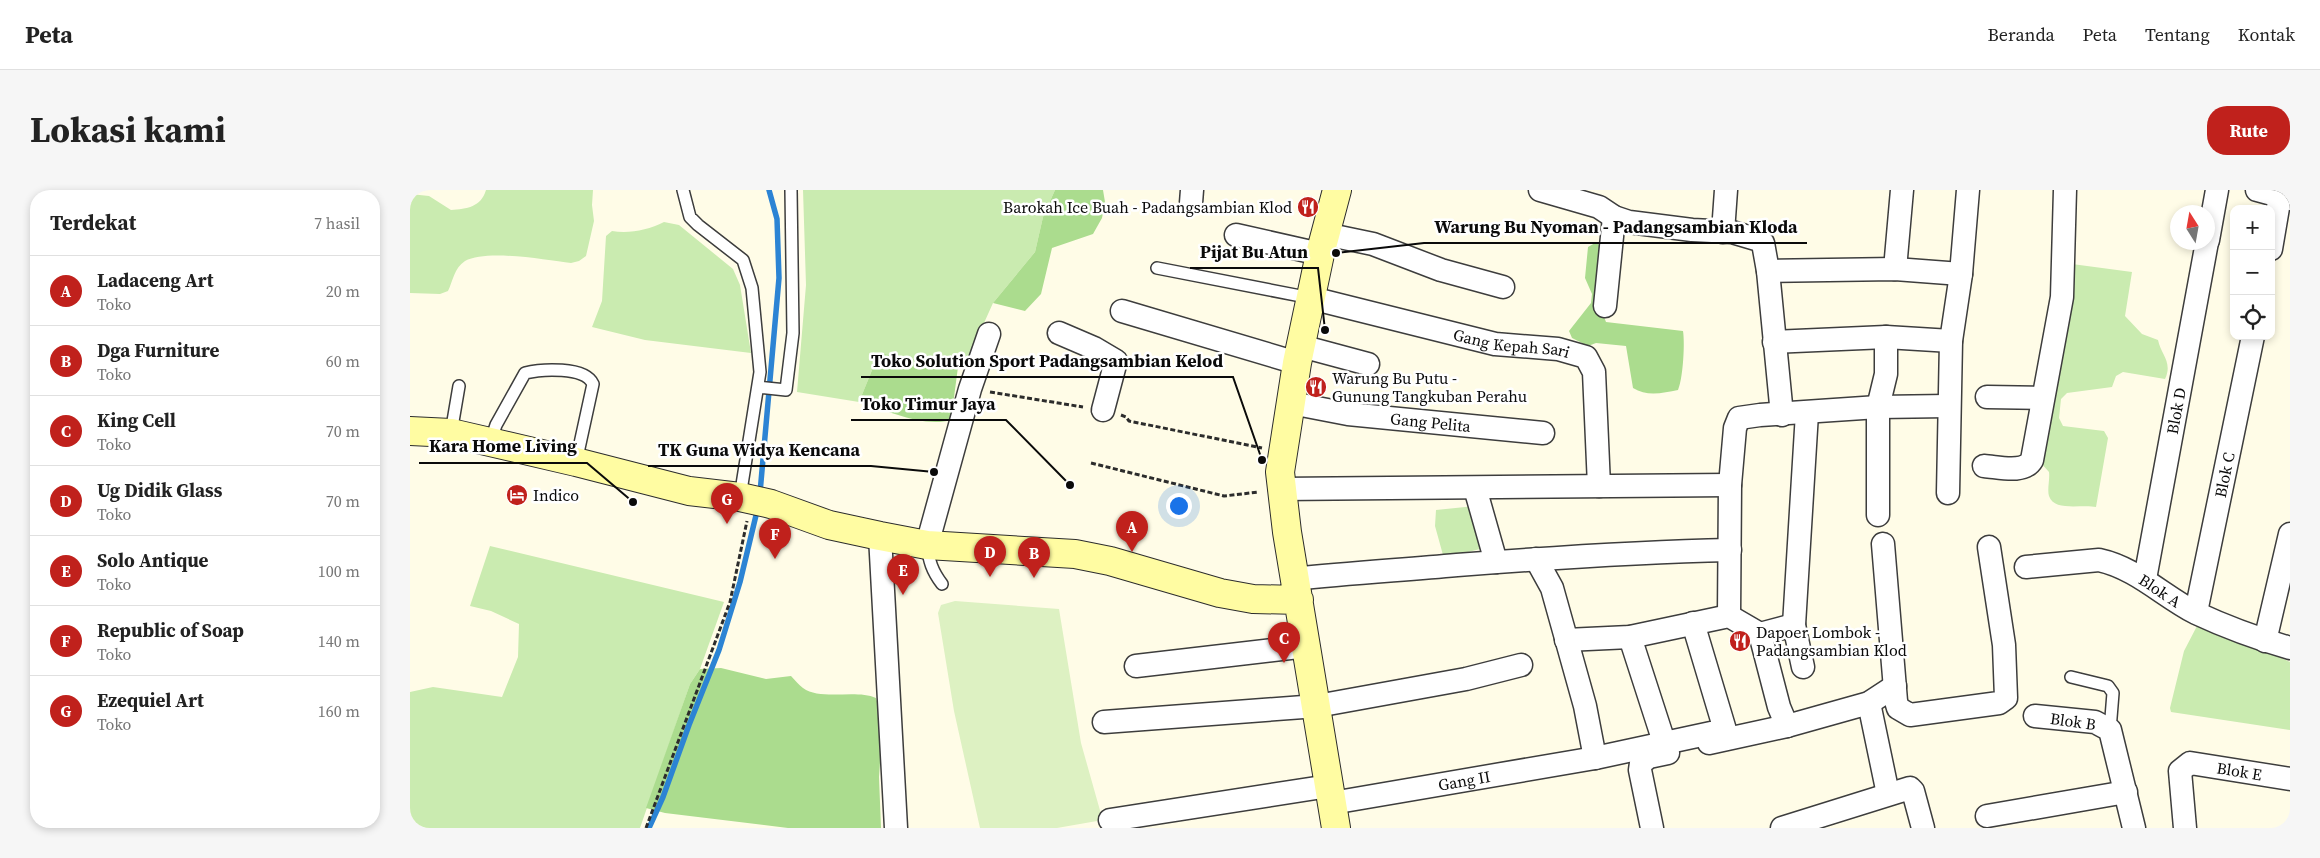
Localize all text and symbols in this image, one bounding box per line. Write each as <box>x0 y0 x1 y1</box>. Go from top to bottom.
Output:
text: Peta <box>25 18 73 51</box>
text: Beranda <box>1987 22 2055 47</box>
text: Peta <box>2083 22 2117 47</box>
text: Tentang <box>2145 22 2210 47</box>
text: Kontak <box>2238 22 2295 47</box>
text: Lokasi kami <box>30 106 226 154</box>
button: Rute <box>2207 106 2290 155</box>
restaurant icon: Barokah Ice Buah - Padangsambian Klod <box>1296 195 1320 219</box>
place label: Barokah Ice Buah - Padangsambian Klod <box>1003 196 1292 218</box>
north arrow <box>2170 205 2215 250</box>
map controls <box>2230 205 2275 340</box>
button: + <box>2230 205 2275 250</box>
text: Terdekat <box>50 208 136 237</box>
callout: Warung Bu Nyoman - Padangsambian Kloda <box>1424 210 1807 243</box>
text: 7 hasil <box>314 212 360 234</box>
text: Warung Bu Nyoman - Padangsambian Kloda <box>1434 214 1798 239</box>
callout: Pijat Bu Atun <box>1190 235 1318 268</box>
text: Pijat Bu Atun <box>1200 239 1308 264</box>
button: − <box>2230 250 2275 295</box>
text: Ladaceng Art <box>97 267 213 293</box>
text: A <box>61 280 71 302</box>
text: 20 m <box>326 280 360 302</box>
text: Toko <box>97 293 131 315</box>
button: locate <box>2230 295 2275 340</box>
street label: Gang Kepah Sari <box>1451 323 1573 363</box>
text: Dga Furniture <box>97 337 219 363</box>
callout: Toko Solution Sport Padangsambian Kelod <box>861 344 1233 377</box>
text: Toko Solution Sport Padangsambian Kelod <box>871 348 1223 373</box>
text: B <box>61 350 71 372</box>
text: 60 m <box>326 350 360 372</box>
text: Toko <box>97 363 131 385</box>
place label: Warung Bu Putu - Gunung Tangkuban Perahu <box>1332 367 1527 407</box>
restaurant icon: Warung Bu Putu - Gunung Tangkuban Perahu <box>1304 375 1328 399</box>
street label: Blok D <box>2161 386 2191 436</box>
callout: Toko Timur Jaya <box>851 387 1006 420</box>
text: Toko Timur Jaya <box>861 391 996 416</box>
text: King Cell <box>97 407 176 433</box>
street label: Gang Pelita <box>1389 407 1473 437</box>
text: C <box>61 420 71 442</box>
text: 70 m <box>326 420 360 442</box>
callout: Kara Home Living <box>419 430 587 463</box>
text: Toko <box>97 433 131 455</box>
text: Kara Home Living <box>429 433 577 458</box>
callout: TK Guna Widya Kencana <box>648 433 871 466</box>
text: TK Guna Widya Kencana <box>658 437 861 462</box>
street label: Blok C <box>2209 450 2240 500</box>
text: Ug Didik Glass <box>97 477 222 503</box>
hotel icon: Indico <box>505 483 529 507</box>
pin: G <box>711 483 743 524</box>
place label: Indico <box>533 484 579 506</box>
text: D <box>60 490 72 512</box>
text: 70 m <box>326 490 360 512</box>
your location <box>1166 493 1192 519</box>
text: Toko <box>97 503 131 525</box>
pin: A <box>1116 511 1148 552</box>
pin: F <box>759 518 791 559</box>
pin: D <box>974 536 1006 577</box>
pin: B <box>1018 537 1050 578</box>
text: Solo Antique <box>97 547 209 573</box>
pin: E <box>887 554 919 595</box>
text: E <box>61 560 71 582</box>
text: 100 m <box>318 560 360 582</box>
street label: Blok A <box>2135 568 2186 613</box>
text: Toko <box>97 573 131 595</box>
text: Republic of Soap <box>97 617 244 643</box>
place label: Dapoer Lombok - Padangsambian Klod <box>1756 621 1907 661</box>
pin: C <box>1268 622 1300 663</box>
restaurant icon: Dapoer Lombok - Padangsambian Klod <box>1728 629 1752 653</box>
text: F <box>61 630 71 652</box>
text: 140 m <box>318 630 360 652</box>
text: Toko <box>97 643 131 665</box>
text: Ezequiel Art <box>97 687 204 713</box>
text: G <box>61 700 71 722</box>
text: 160 m <box>318 700 360 722</box>
street label: Blok B <box>2049 707 2097 735</box>
text: Toko <box>97 713 131 735</box>
street label: Blok E <box>2215 756 2264 785</box>
street label: Gang II <box>1436 765 1492 796</box>

